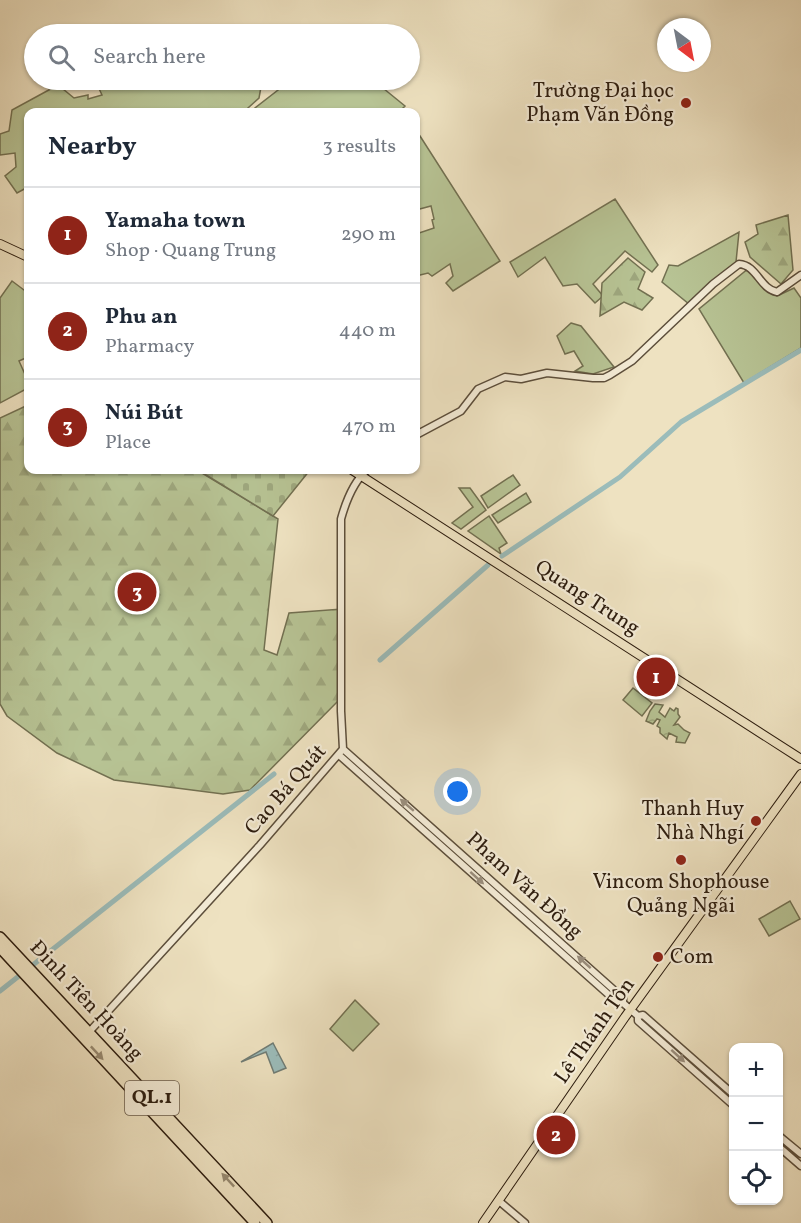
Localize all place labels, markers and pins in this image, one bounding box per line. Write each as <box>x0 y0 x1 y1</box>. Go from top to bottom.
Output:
place label: Trường Đại học Phạm Văn Đồng <box>526 77 674 130</box>
marker: Trường Đại học Phạm Văn Đồng <box>679 96 693 110</box>
pin: 3 <box>118 570 156 614</box>
pin: 1 <box>636 654 676 700</box>
place label: Thanh Huy Nhà Nhgí <box>642 795 745 848</box>
marker: Thanh Huy Nhà Nhgí <box>749 814 763 828</box>
marker: Vincom Shophouse Quảng Ngãi <box>674 853 688 867</box>
place label: Vincom Shophouse Quảng Ngãi <box>592 868 770 921</box>
place label: Com <box>670 943 713 972</box>
marker: Com <box>651 950 665 964</box>
pin: 2 <box>536 1112 576 1158</box>

